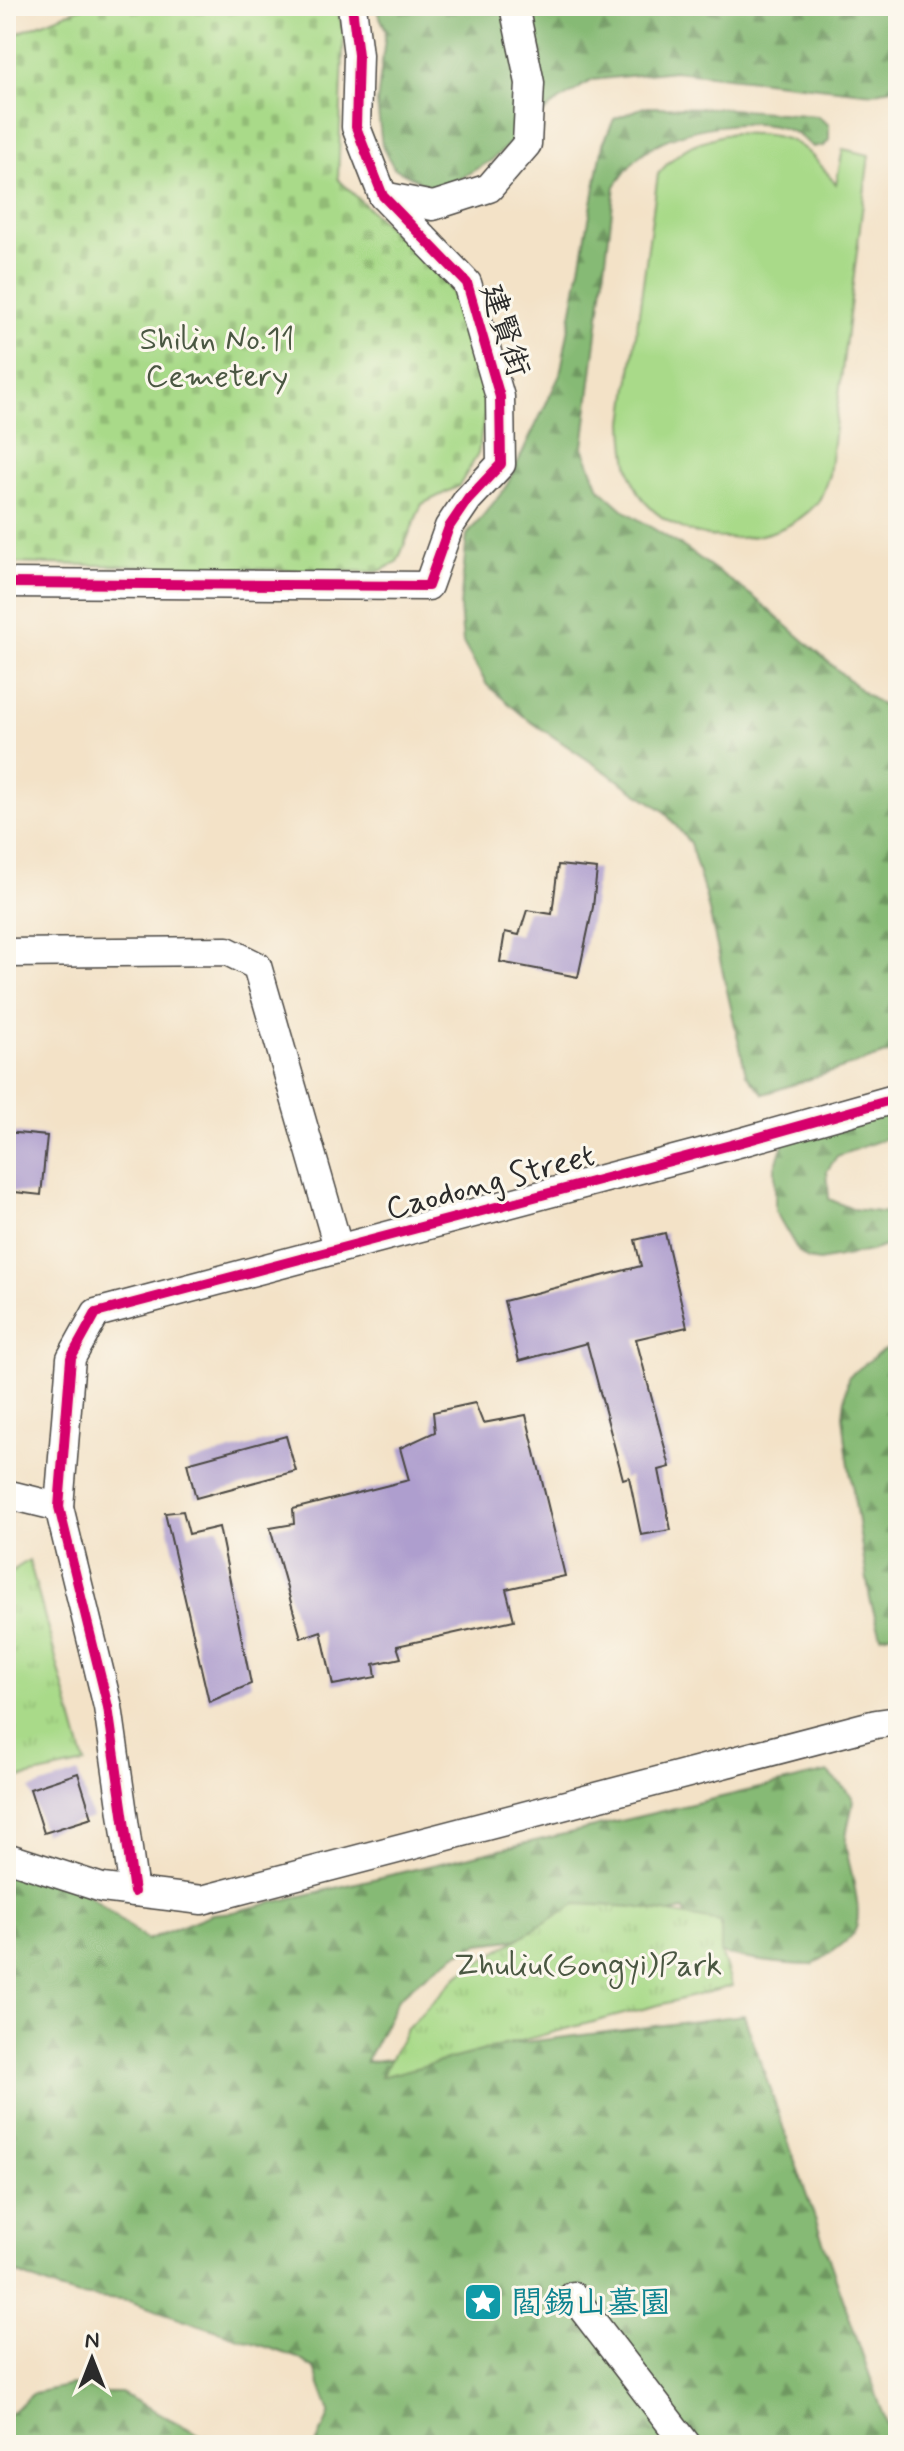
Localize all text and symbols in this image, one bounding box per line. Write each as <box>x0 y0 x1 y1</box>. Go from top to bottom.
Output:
street label: 建賢街 <box>469 278 539 383</box>
park label: Shilin No.11 Cemetery <box>139 319 295 398</box>
street label: Caodong Street <box>382 1135 600 1231</box>
park label: Zhuliu(Gongyi)Park <box>454 1945 722 1989</box>
place icon: 閻錫山墓園 <box>462 2281 504 2323</box>
place label: 閻錫山墓園 <box>511 2283 671 2325</box>
north arrow <box>52 2319 132 2399</box>
text: N <box>85 2327 99 2355</box>

